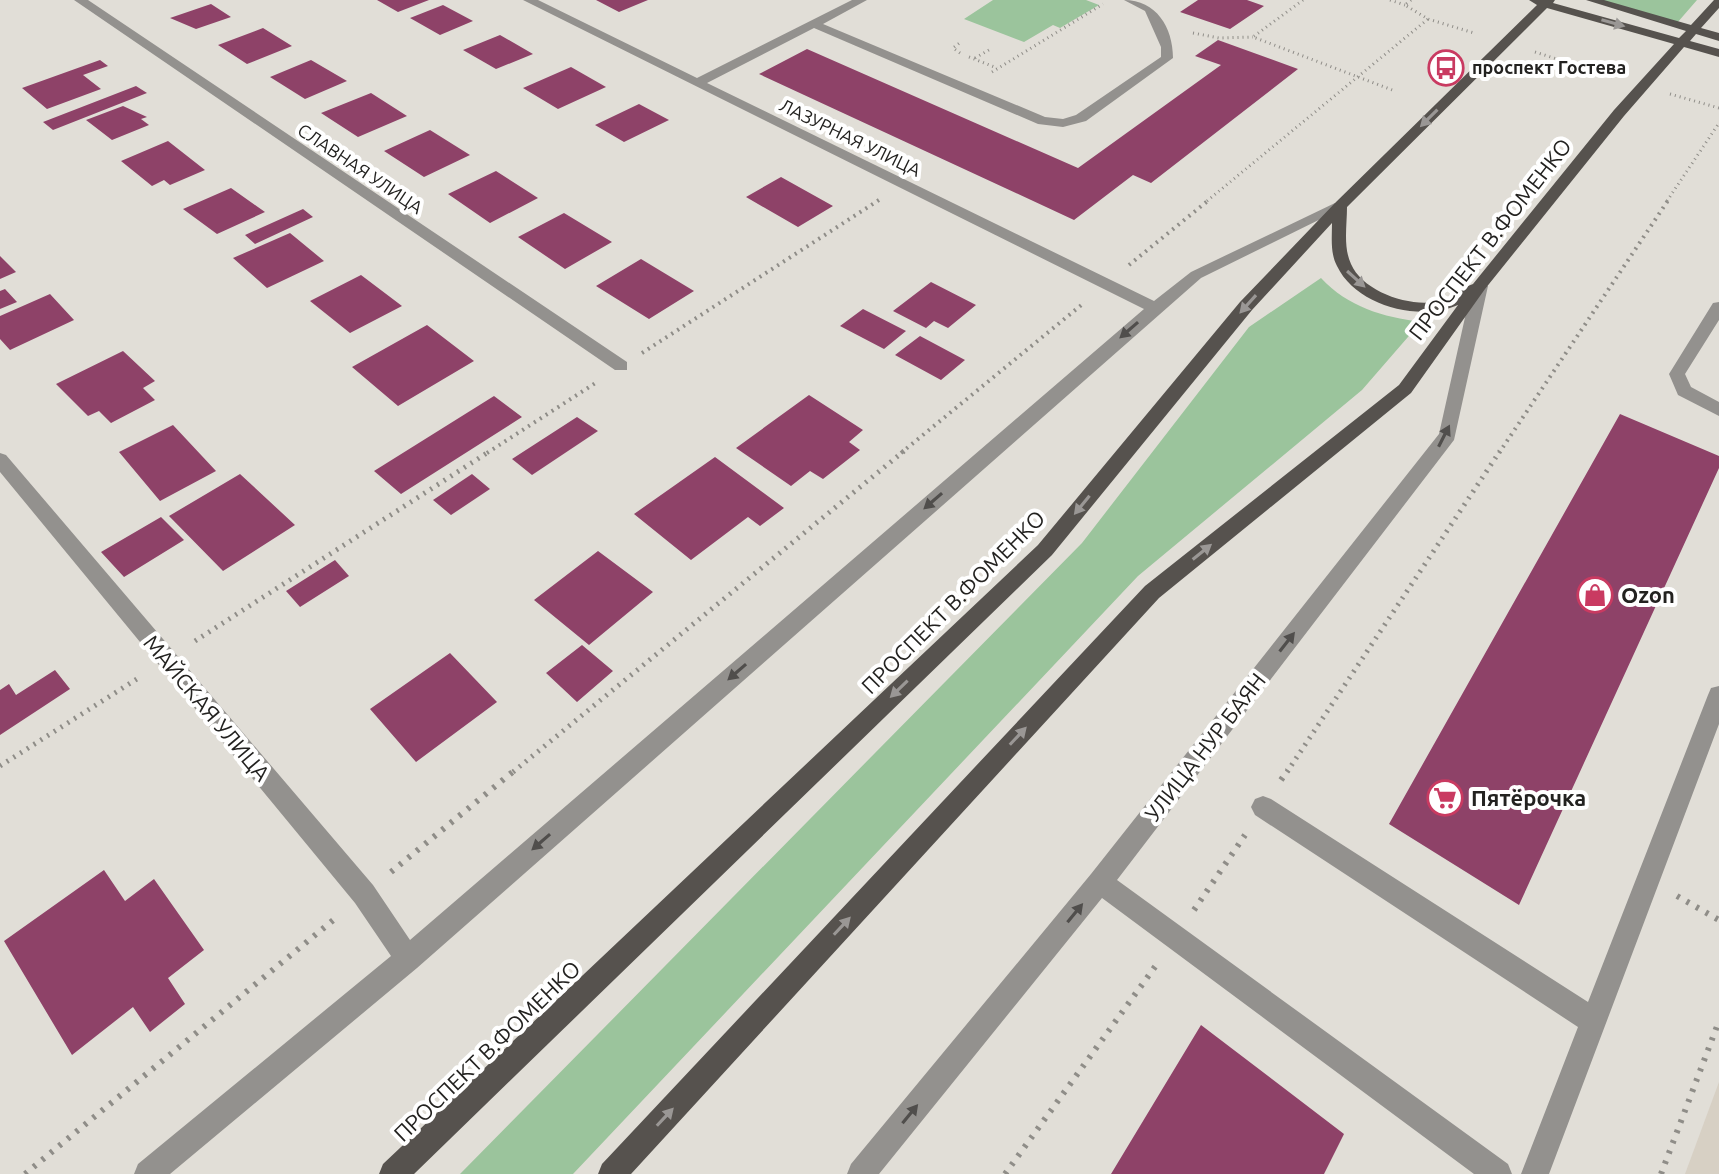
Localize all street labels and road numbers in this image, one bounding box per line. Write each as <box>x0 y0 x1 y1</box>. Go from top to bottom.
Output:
street label: ЛАЗУРНАЯ УЛИЦА <box>777 94 924 180</box>
street label: СЛАВНАЯ УЛИЦА <box>294 119 427 217</box>
street label: ПРОСПЕКТ В.ФОМЕНКО <box>1403 133 1576 344</box>
street label: ПРОСПЕКТ В.ФОМЕНКО <box>856 505 1049 698</box>
street label: МАЙСКАЯ УЛИЦА <box>139 630 276 786</box>
street label: УЛИЦА НУР БАЯН <box>1139 668 1270 826</box>
street label: ПРОСПЕКТ В.ФОМЕНКО <box>389 955 585 1146</box>

